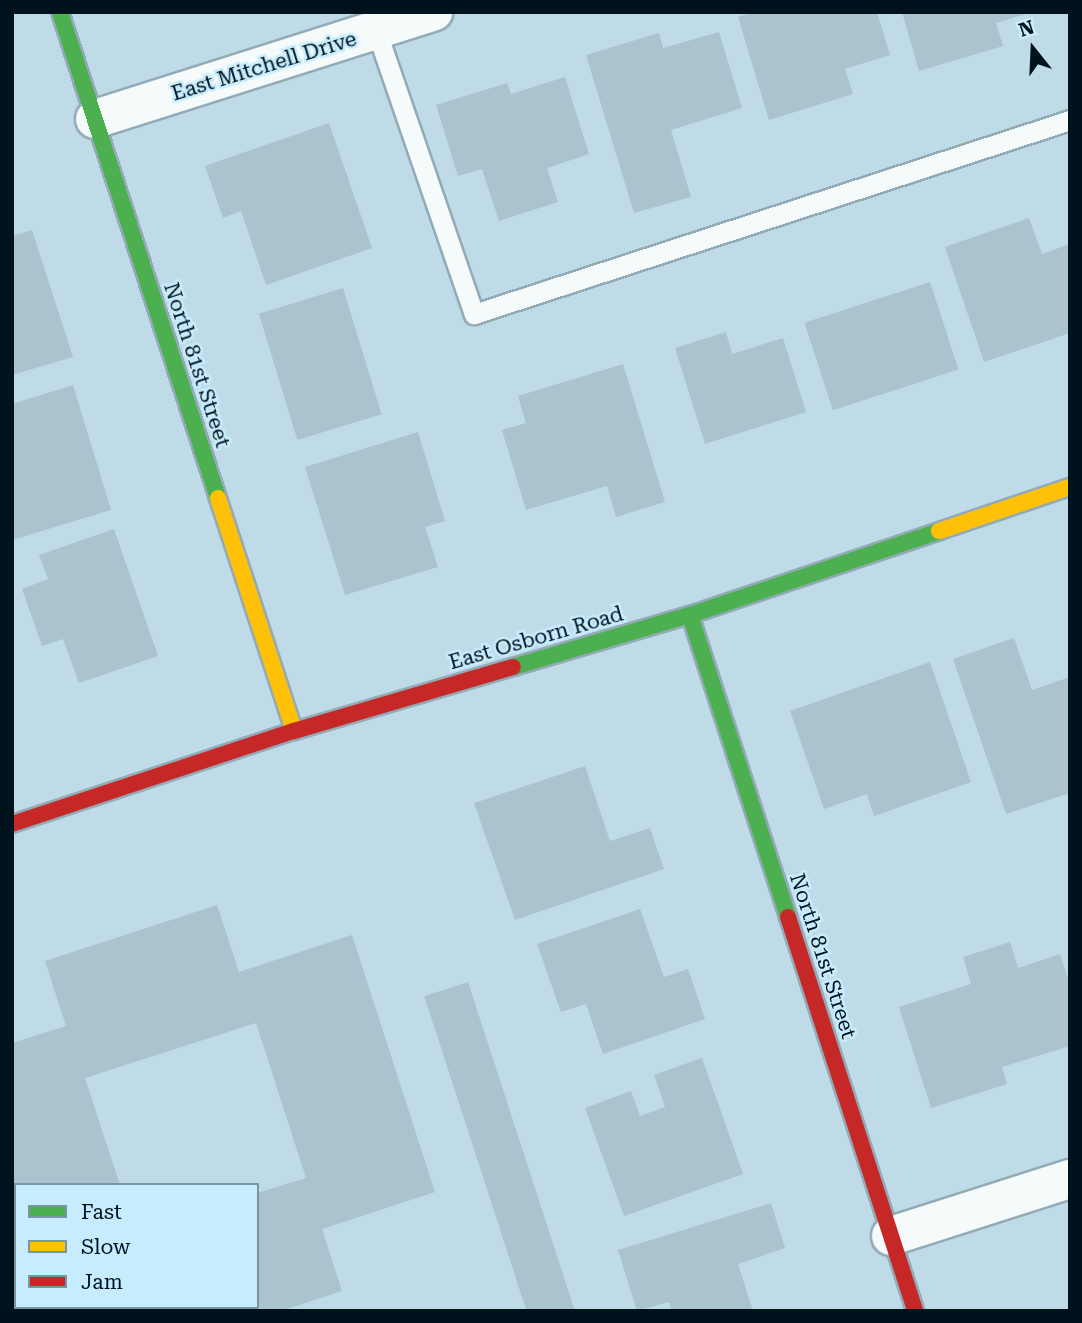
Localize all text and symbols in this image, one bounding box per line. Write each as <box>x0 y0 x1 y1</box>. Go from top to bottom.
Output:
north arrow <box>998 14 1068 84</box>
text: N <box>1016 15 1037 42</box>
street label: East Mitchell Drive <box>168 26 360 106</box>
street label: North 81st Street <box>158 279 236 451</box>
street label: East Osborn Road <box>446 601 626 675</box>
street label: North 81st Street <box>784 870 862 1042</box>
legend <box>14 1183 259 1309</box>
text: Fast <box>81 1200 122 1224</box>
text: Slow <box>81 1235 130 1259</box>
text: Jam <box>81 1270 123 1294</box>

